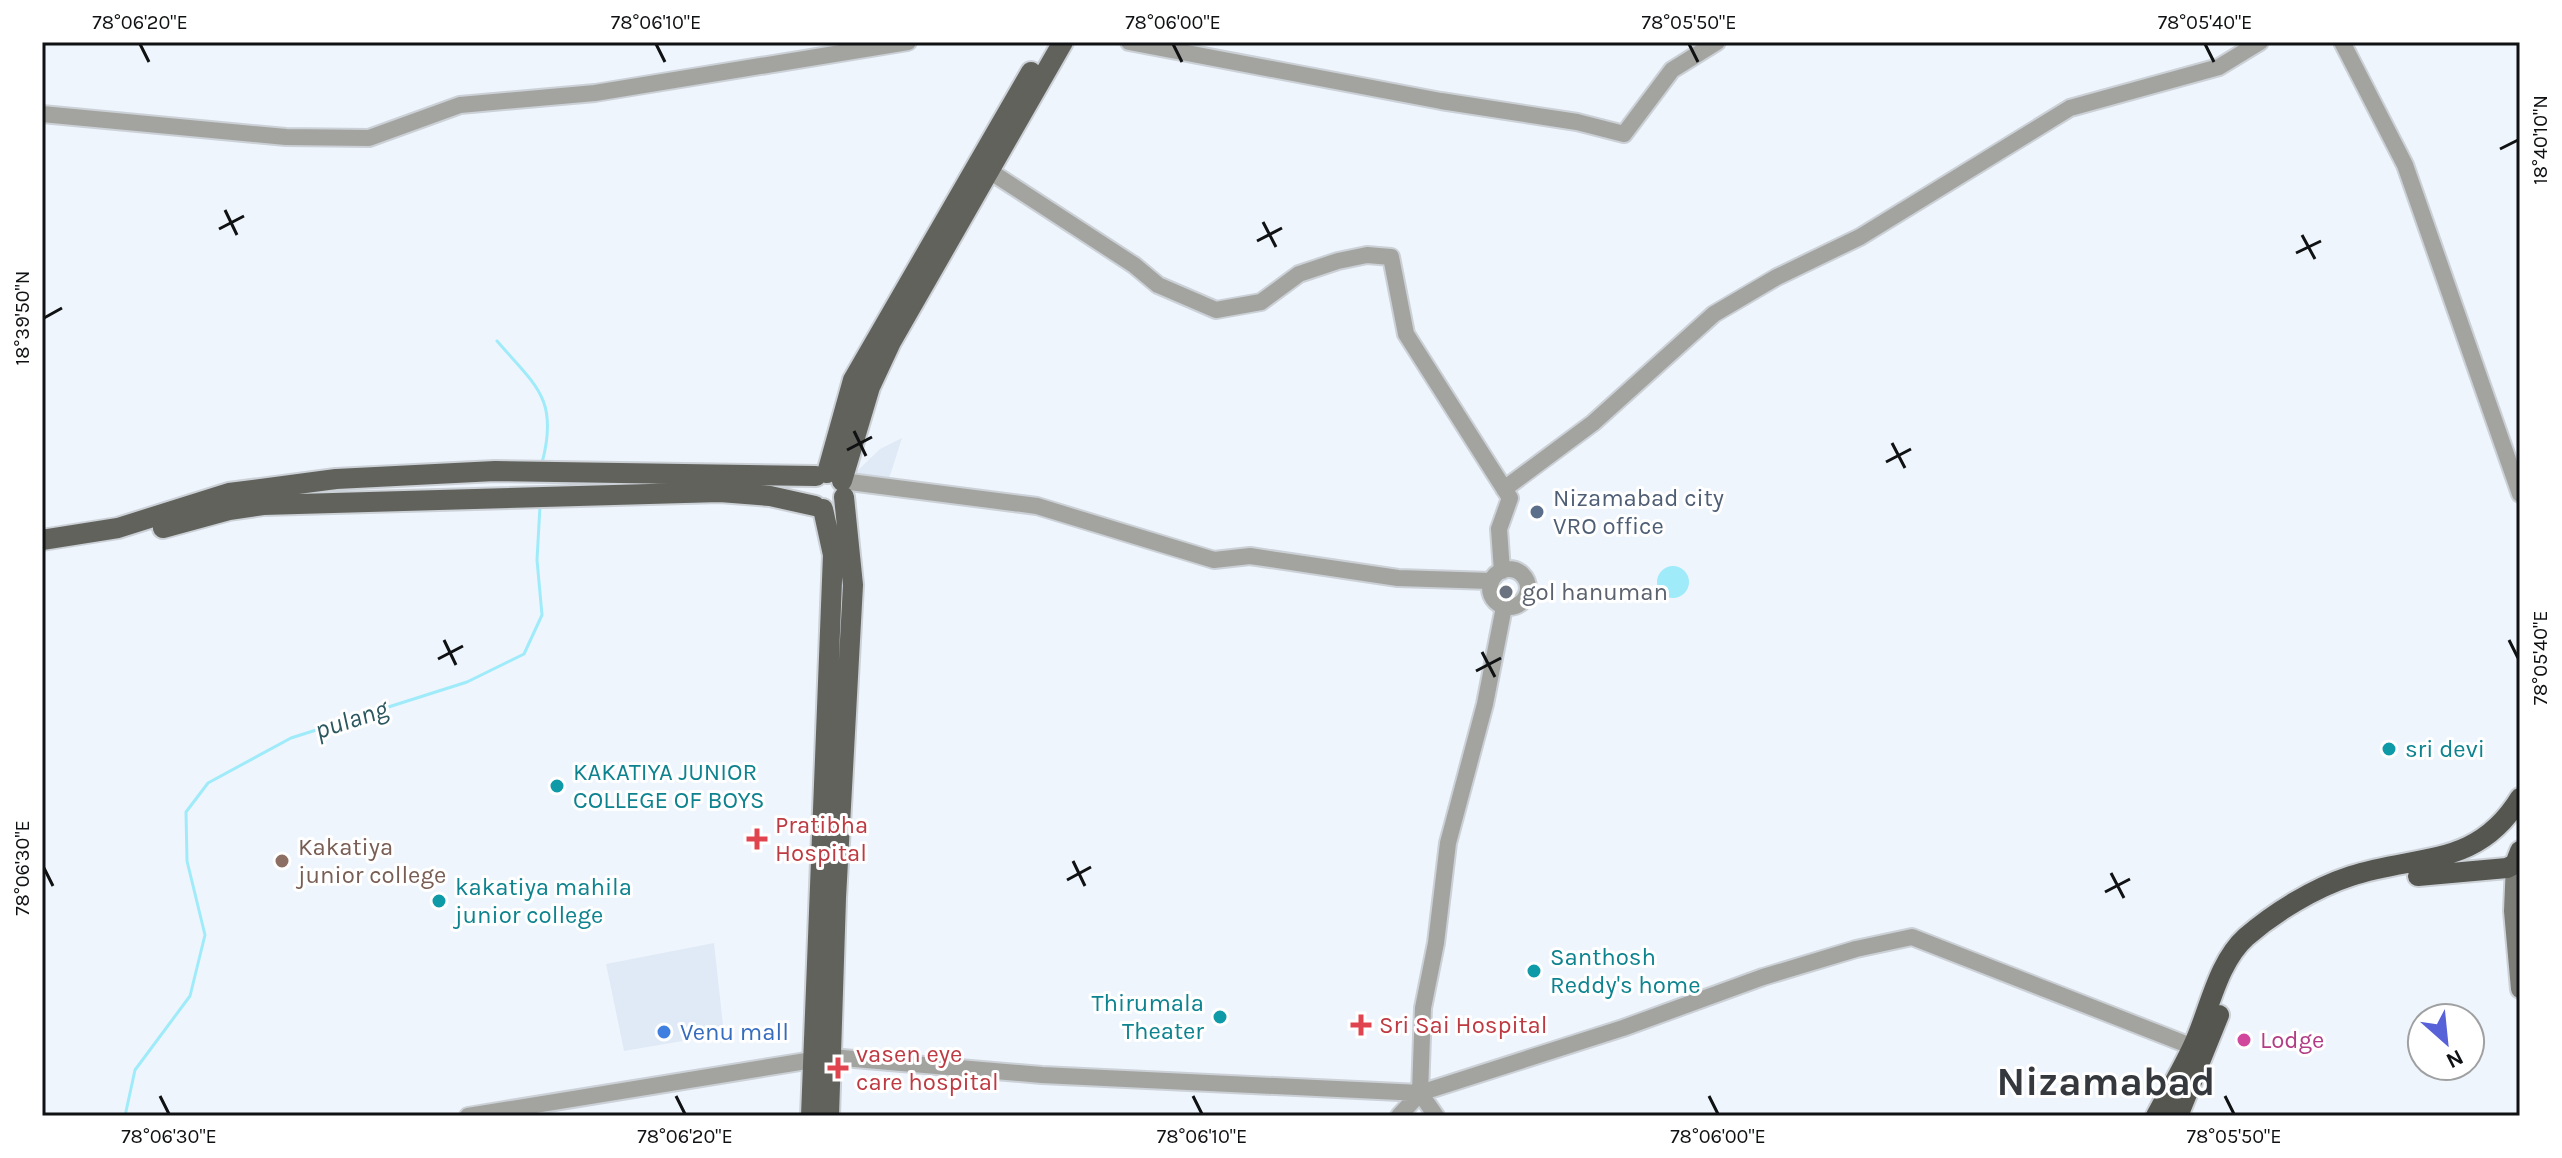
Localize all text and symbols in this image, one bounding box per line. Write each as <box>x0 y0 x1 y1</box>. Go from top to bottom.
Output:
text: 78°06'20"E <box>92 11 188 34</box>
text: 78°06'10"E <box>611 11 701 34</box>
text: 78°06'00"E <box>1125 11 1221 34</box>
text: 78°05'50"E <box>1642 11 1736 34</box>
text: 78°05'40"E <box>2158 11 2252 34</box>
text: 18°40'10"N <box>2529 95 2552 185</box>
text: 18°39'50"N <box>11 271 34 365</box>
place label: Nizamabad city VRO office <box>1553 484 1724 540</box>
marker: Nizamabad city VRO office <box>1528 503 1546 521</box>
place label: gol hanuman <box>1522 578 1668 606</box>
marker: gol hanuman <box>1497 583 1515 601</box>
text: 78°05'40"E <box>2529 611 2552 705</box>
water label: pulang <box>311 693 393 746</box>
place label: sri devi <box>2405 735 2485 763</box>
marker: sri devi <box>2380 740 2398 758</box>
place label: KAKATIYA JUNIOR COLLEGE OF BOYS <box>573 758 765 814</box>
marker: KAKATIYA JUNIOR COLLEGE OF BOYS <box>548 777 566 795</box>
place label: Pratibha Hospital <box>775 811 868 867</box>
text: 78°06'30"E <box>11 820 34 916</box>
marker: Pratibha Hospital <box>746 828 768 850</box>
place label: Kakatiya junior college <box>295 833 446 889</box>
marker: Kakatiya junior college <box>273 852 291 870</box>
place label: kakatiya mahila junior college <box>452 873 632 929</box>
marker: kakatiya mahila junior college <box>430 892 448 910</box>
place label: Santhosh Reddy's home <box>1550 943 1701 999</box>
marker: Santhosh Reddy's home <box>1525 962 1543 980</box>
place label: Thirumala Theater <box>1092 989 1204 1045</box>
north arrow <box>2406 1002 2486 1082</box>
marker: Thirumala Theater <box>1211 1008 1229 1026</box>
place label: Sri Sai Hospital <box>1379 1011 1548 1039</box>
marker: Sri Sai Hospital <box>1350 1014 1372 1036</box>
place label: Venu mall <box>680 1018 789 1046</box>
marker: Venu mall <box>655 1023 673 1041</box>
place label: Lodge <box>2260 1026 2324 1054</box>
marker: Lodge <box>2235 1031 2253 1049</box>
place label: vasen eye care hospital <box>856 1040 999 1096</box>
text: N <box>2442 1044 2468 1074</box>
marker: vasen eye care hospital <box>827 1057 849 1079</box>
district label: Nizamabad <box>1997 1058 2215 1105</box>
text: 78°06'30"E <box>121 1125 217 1148</box>
text: 78°06'20"E <box>637 1125 733 1148</box>
text: 78°06'10"E <box>1157 1125 1247 1148</box>
text: 78°06'00"E <box>1670 1125 1766 1148</box>
text: 78°05'50"E <box>2187 1125 2281 1148</box>

